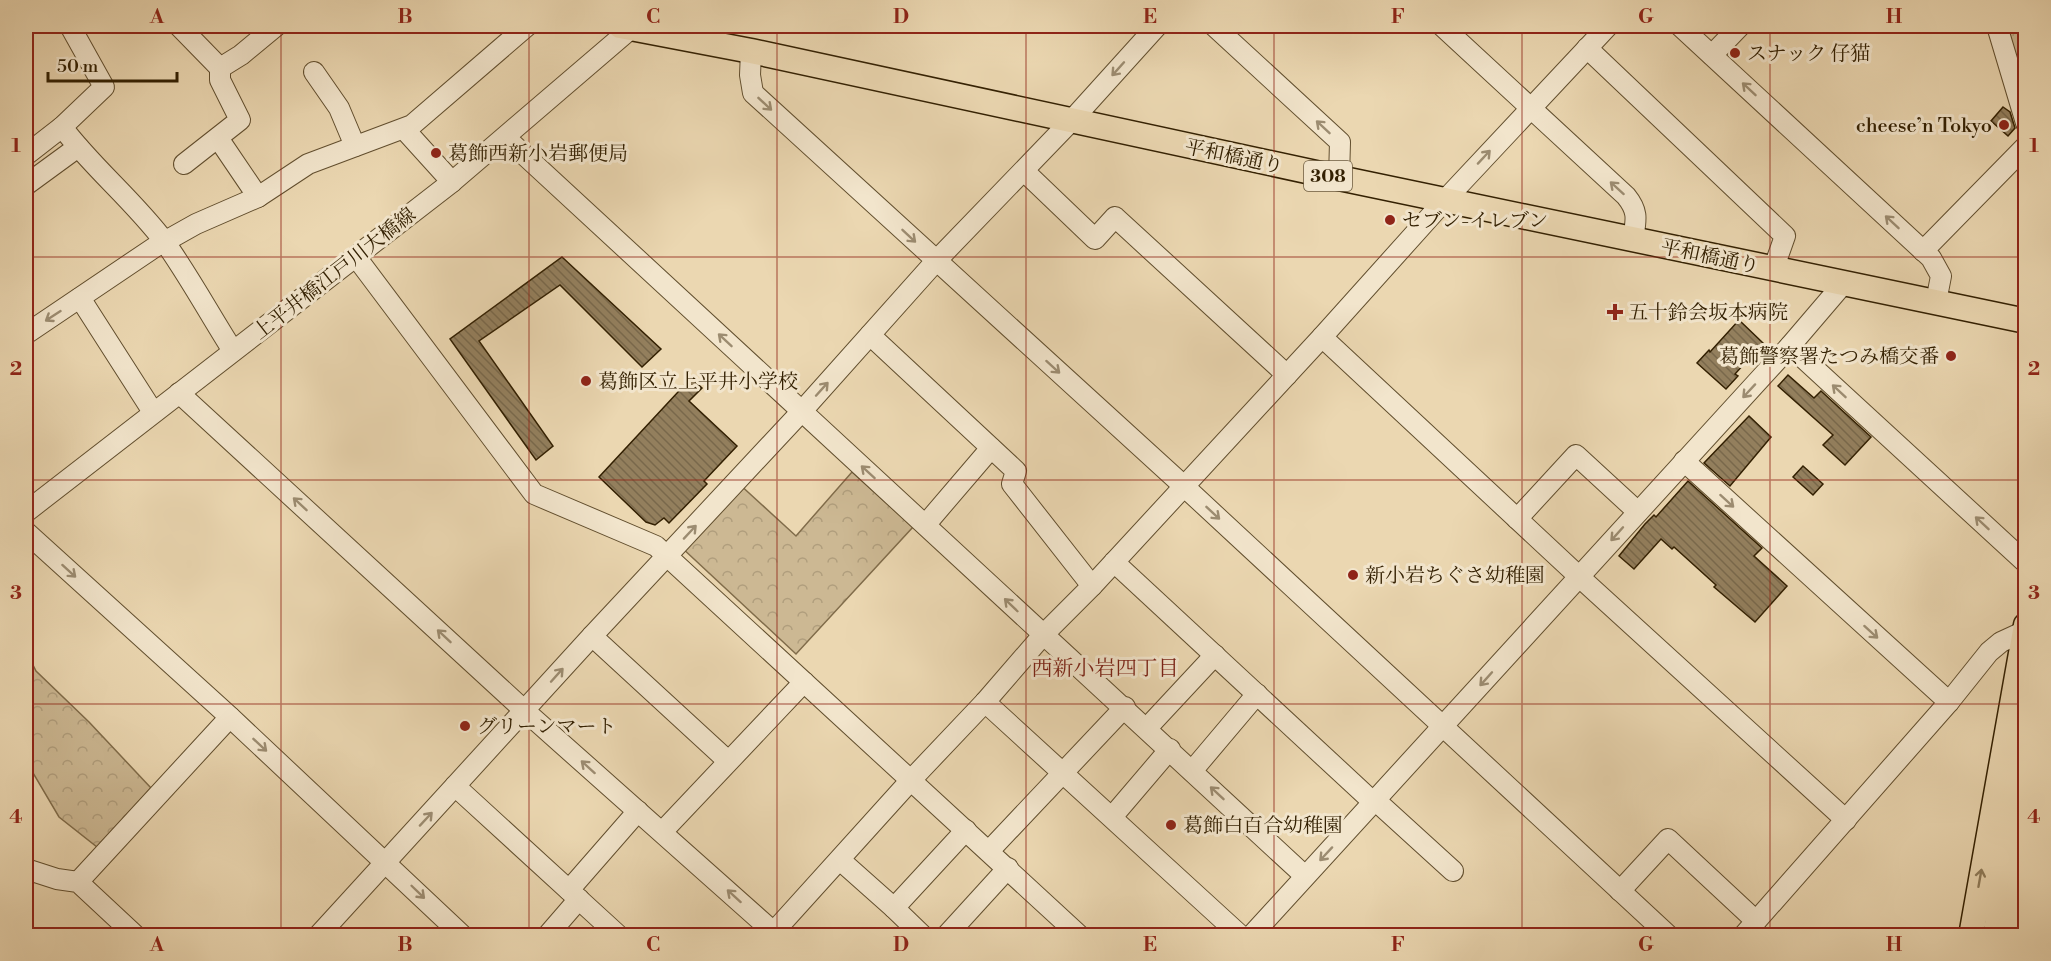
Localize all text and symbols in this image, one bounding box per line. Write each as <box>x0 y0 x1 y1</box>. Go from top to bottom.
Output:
text: A <box>149 5 165 30</box>
text: B <box>397 5 413 30</box>
text: C <box>646 5 660 30</box>
text: D <box>893 5 909 30</box>
text: E <box>1143 5 1157 30</box>
text: F <box>1391 5 1405 30</box>
text: G <box>1638 5 1654 30</box>
text: H <box>1886 5 1903 30</box>
place label: スナック 仔猫 <box>1747 42 1870 67</box>
scale bar <box>48 45 177 83</box>
marker: スナック 仔猫 <box>1728 46 1742 60</box>
text: 50 m <box>57 55 99 78</box>
one-way arrow <box>1111 61 1125 76</box>
one-way arrow <box>1741 82 1756 96</box>
one-way arrow <box>757 97 772 111</box>
place label: cheese’n Tokyo <box>1856 114 1992 139</box>
marker: cheese’n Tokyo <box>1997 118 2011 132</box>
one-way arrow <box>1316 120 1331 134</box>
text: 1 <box>11 134 21 159</box>
text: 1 <box>2029 134 2039 159</box>
street label: 平和橋通り <box>1182 135 1285 180</box>
place label: 葛飾西新小岩郵便局 <box>448 142 628 167</box>
marker: 葛飾西新小岩郵便局 <box>429 146 443 160</box>
one-way arrow <box>1477 150 1491 165</box>
road number: 308 <box>1304 161 1352 191</box>
one-way arrow <box>1610 181 1625 195</box>
street label: 上平井橋江戸川大橋線 <box>248 203 421 346</box>
place label: セブン-イレブン <box>1402 209 1548 234</box>
marker: セブン-イレブン <box>1383 213 1397 227</box>
one-way arrow <box>1885 215 1900 229</box>
one-way arrow <box>901 229 916 244</box>
street label: 平和橋通り <box>1658 235 1761 280</box>
place label: 五十鈴会坂本病院 <box>1628 301 1788 326</box>
marker: 五十鈴会坂本病院 <box>1606 303 1624 321</box>
one-way arrow <box>45 311 62 323</box>
one-way arrow <box>717 333 732 347</box>
place label: 葛飾警察署たつみ橋交番 <box>1719 345 1939 370</box>
marker: 葛飾警察署たつみ橋交番 <box>1944 349 1958 363</box>
text: 2 <box>10 357 22 382</box>
text: 2 <box>2028 357 2040 382</box>
one-way arrow <box>1045 360 1060 374</box>
place label: 葛飾区立上平井小学校 <box>598 370 798 395</box>
marker: 葛飾区立上平井小学校 <box>579 374 593 388</box>
one-way arrow <box>815 381 829 396</box>
one-way arrow <box>1742 383 1756 398</box>
one-way arrow <box>1832 384 1847 398</box>
one-way arrow <box>861 465 876 479</box>
one-way arrow <box>1719 494 1734 508</box>
one-way arrow <box>293 497 308 511</box>
one-way arrow <box>1205 506 1220 520</box>
one-way arrow <box>1975 516 1990 530</box>
one-way arrow <box>683 525 697 540</box>
one-way arrow <box>1610 527 1624 542</box>
one-way arrow <box>61 564 76 578</box>
place label: 新小岩ちぐさ幼稚園 <box>1365 564 1545 589</box>
marker: 新小岩ちぐさ幼稚園 <box>1346 568 1360 582</box>
text: 3 <box>10 581 22 606</box>
text: 3 <box>2028 581 2040 606</box>
one-way arrow <box>1003 598 1018 612</box>
one-way arrow <box>1864 625 1879 639</box>
one-way arrow <box>437 629 452 643</box>
district label: 西新小岩四丁目 <box>1032 656 1179 682</box>
one-way arrow <box>550 668 564 683</box>
one-way arrow <box>1479 671 1493 686</box>
place label: グリーンマート <box>477 715 617 740</box>
marker: グリーンマート <box>458 719 472 733</box>
one-way arrow <box>252 738 267 752</box>
one-way arrow <box>581 760 596 774</box>
one-way arrow <box>1209 786 1224 800</box>
text: 4 <box>9 805 23 830</box>
text: 4 <box>2027 805 2041 830</box>
one-way arrow <box>418 811 433 826</box>
place label: 葛飾白百合幼稚園 <box>1183 814 1343 839</box>
marker: 葛飾白百合幼稚園 <box>1164 818 1178 832</box>
one-way arrow <box>1319 846 1333 861</box>
one-way arrow <box>1975 869 1986 888</box>
one-way arrow <box>410 885 425 899</box>
one-way arrow <box>727 889 742 903</box>
text: A <box>149 933 165 958</box>
text: B <box>397 933 413 958</box>
text: C <box>646 933 660 958</box>
text: D <box>893 933 909 958</box>
text: E <box>1143 933 1157 958</box>
text: F <box>1391 933 1405 958</box>
text: G <box>1638 933 1654 958</box>
text: H <box>1886 933 1903 958</box>

